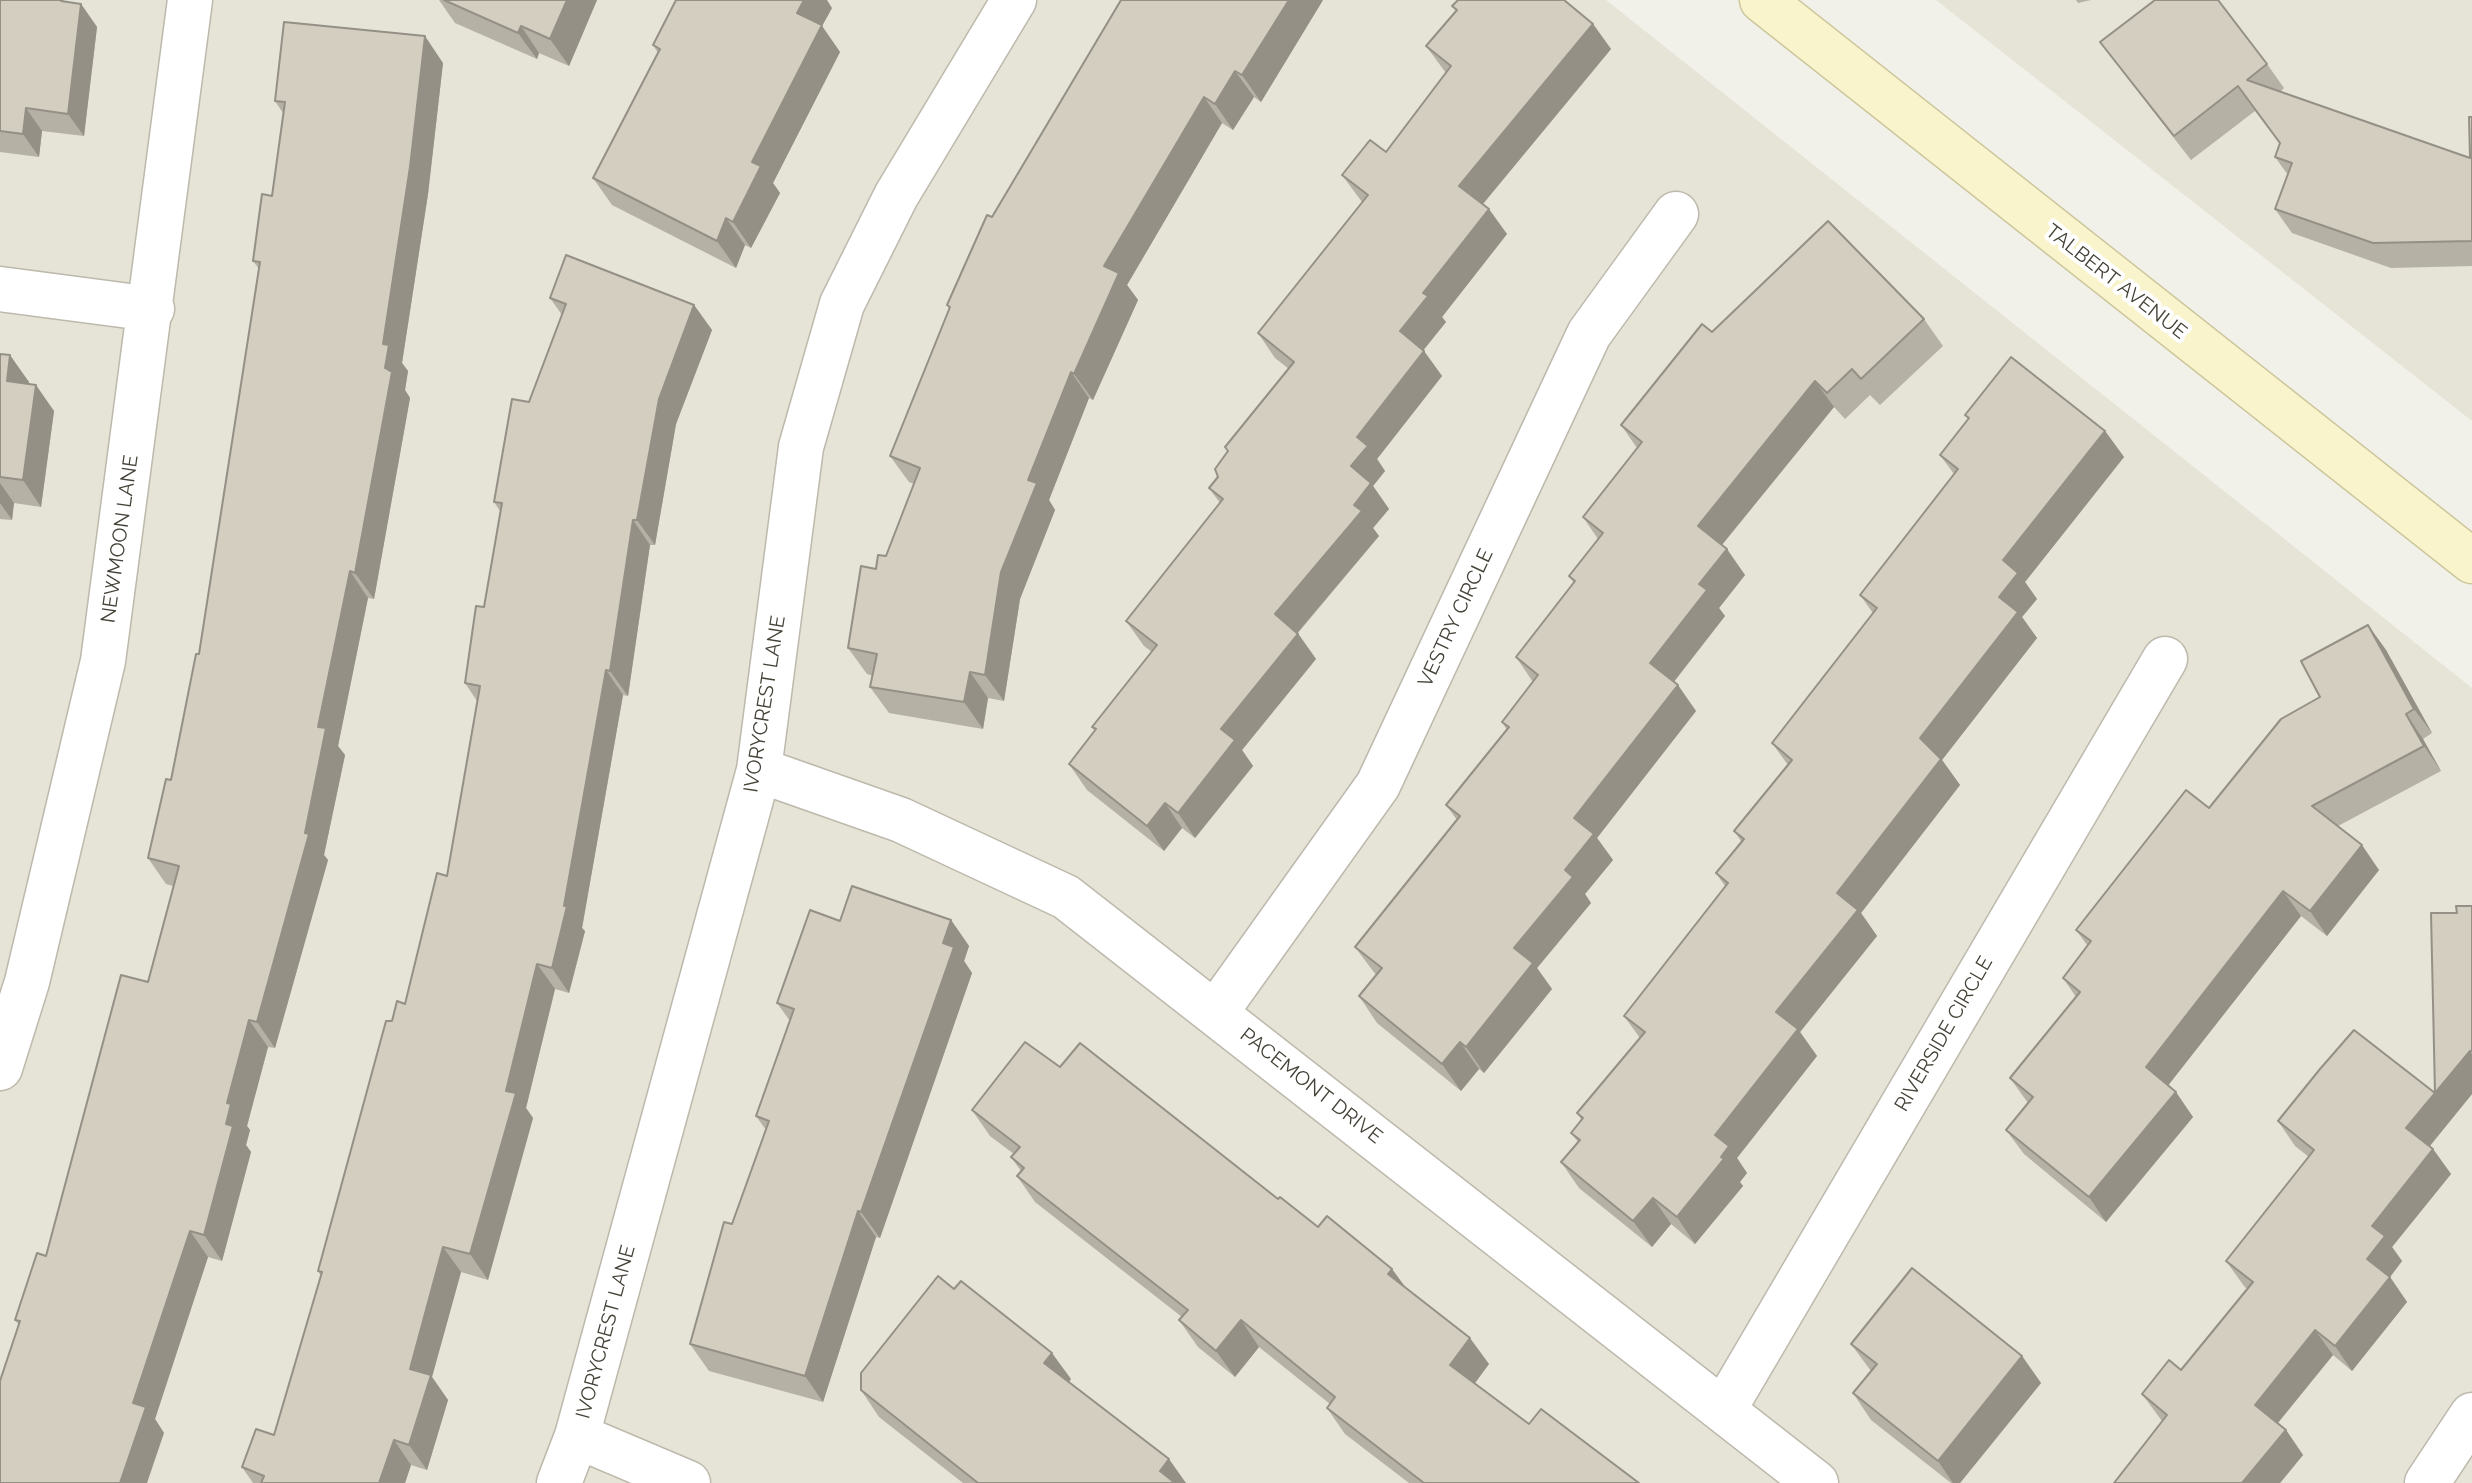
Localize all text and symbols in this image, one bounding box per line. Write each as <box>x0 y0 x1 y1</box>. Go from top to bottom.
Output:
street label: TALBERT AVENUE <box>2041 219 2191 345</box>
street label: NEWMOON LANE <box>96 453 144 625</box>
street label: VESTRY CIRCLE <box>1413 545 1499 691</box>
street label: IVORYCREST LANE <box>739 614 791 794</box>
street label: RIVERSIDE CIRCLE <box>1890 952 1998 1116</box>
street label: PACEMONT DRIVE <box>1235 1023 1387 1149</box>
street label: IVORYCREST LANE <box>571 1243 641 1421</box>

